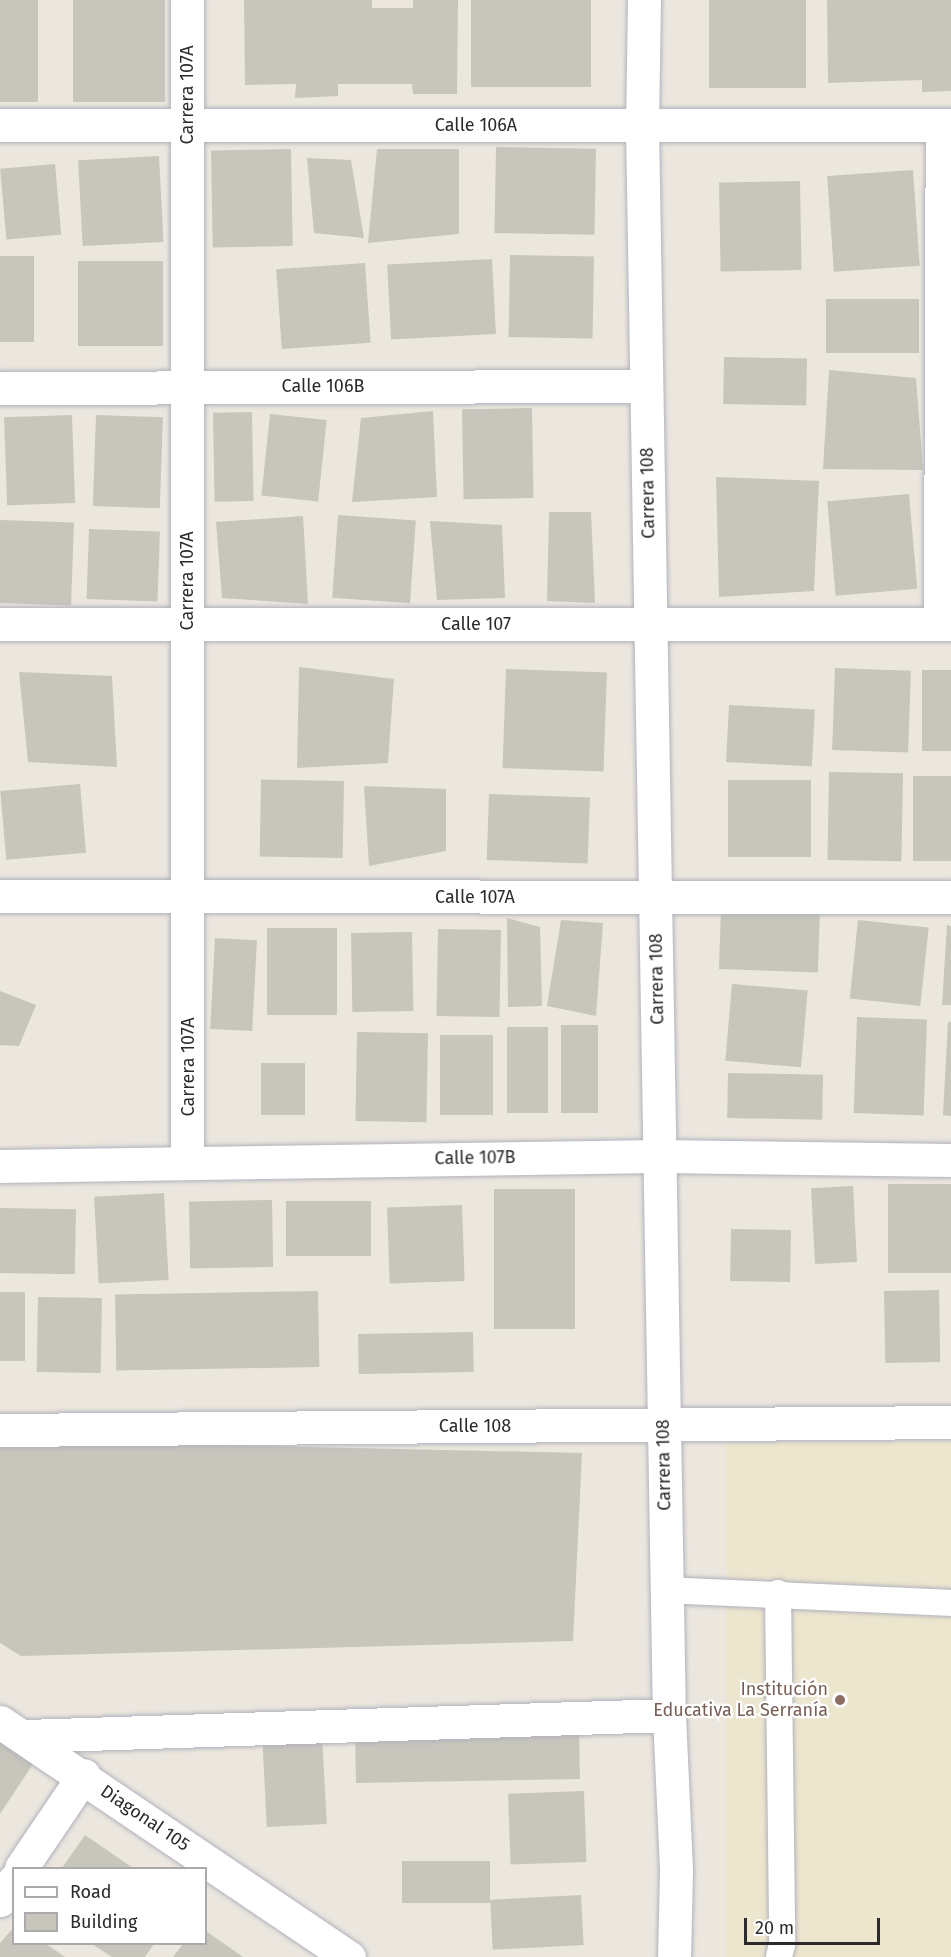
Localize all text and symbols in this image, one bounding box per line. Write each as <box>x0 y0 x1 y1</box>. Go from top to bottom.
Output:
street label: Carrera 107A <box>176 46 198 144</box>
street label: Calle 106A <box>435 114 517 136</box>
street label: Calle 106B <box>282 375 364 397</box>
street label: Carrera 108 <box>636 447 660 539</box>
street label: Carrera 107A <box>176 532 198 630</box>
street label: Calle 107 <box>441 613 511 635</box>
street label: Calle 107A <box>435 886 515 908</box>
street label: Carrera 108 <box>645 933 669 1025</box>
street label: Carrera 107A <box>177 1018 199 1116</box>
street label: Calle 107B <box>434 1146 516 1170</box>
street label: Calle 108 <box>439 1415 511 1437</box>
street label: Carrera 108 <box>652 1419 676 1511</box>
place label: Institución Educativa La Serranía <box>653 1679 828 1722</box>
marker: Institución Educativa La Serranía <box>833 1693 847 1707</box>
street label: Diagonal 105 <box>96 1780 194 1856</box>
legend <box>12 1867 207 1945</box>
text: Road <box>70 1881 112 1903</box>
scale bar <box>747 1906 884 1944</box>
text: Building <box>70 1911 137 1933</box>
text: 20 m <box>755 1917 794 1939</box>

